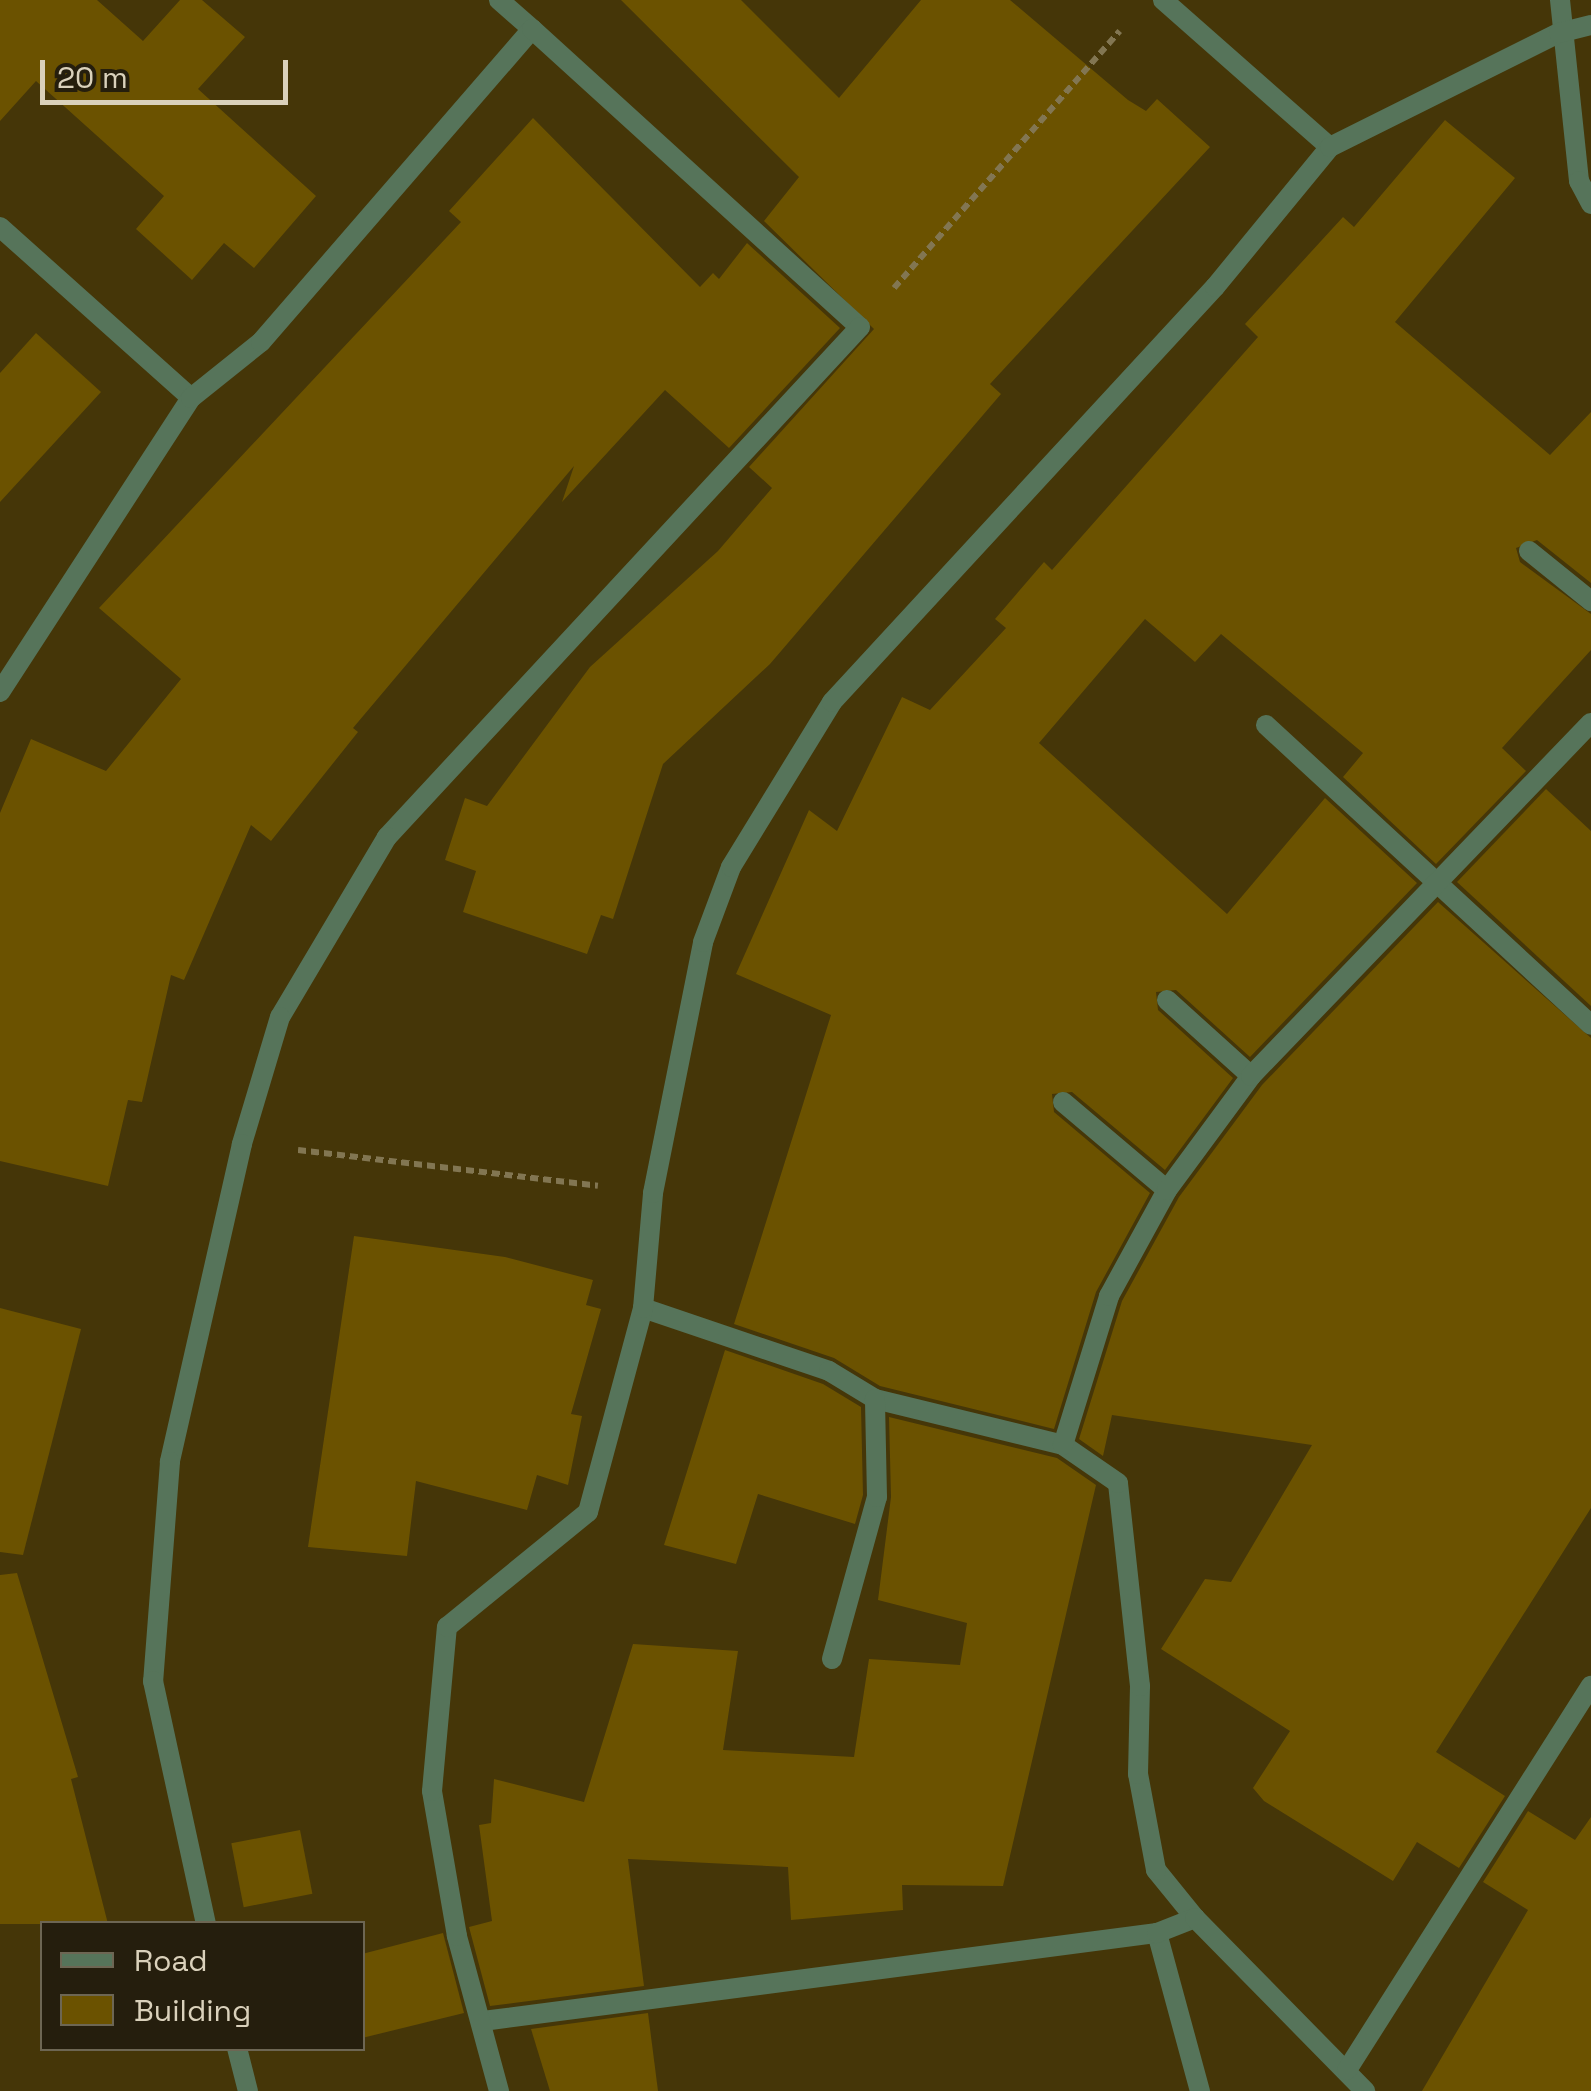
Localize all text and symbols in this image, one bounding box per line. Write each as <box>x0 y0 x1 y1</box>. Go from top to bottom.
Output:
scale bar <box>45 40 292 102</box>
text: 20 m <box>57 58 128 97</box>
legend <box>40 1921 365 2051</box>
text: Road <box>134 1941 208 1980</box>
text: Building <box>134 1991 251 2030</box>

